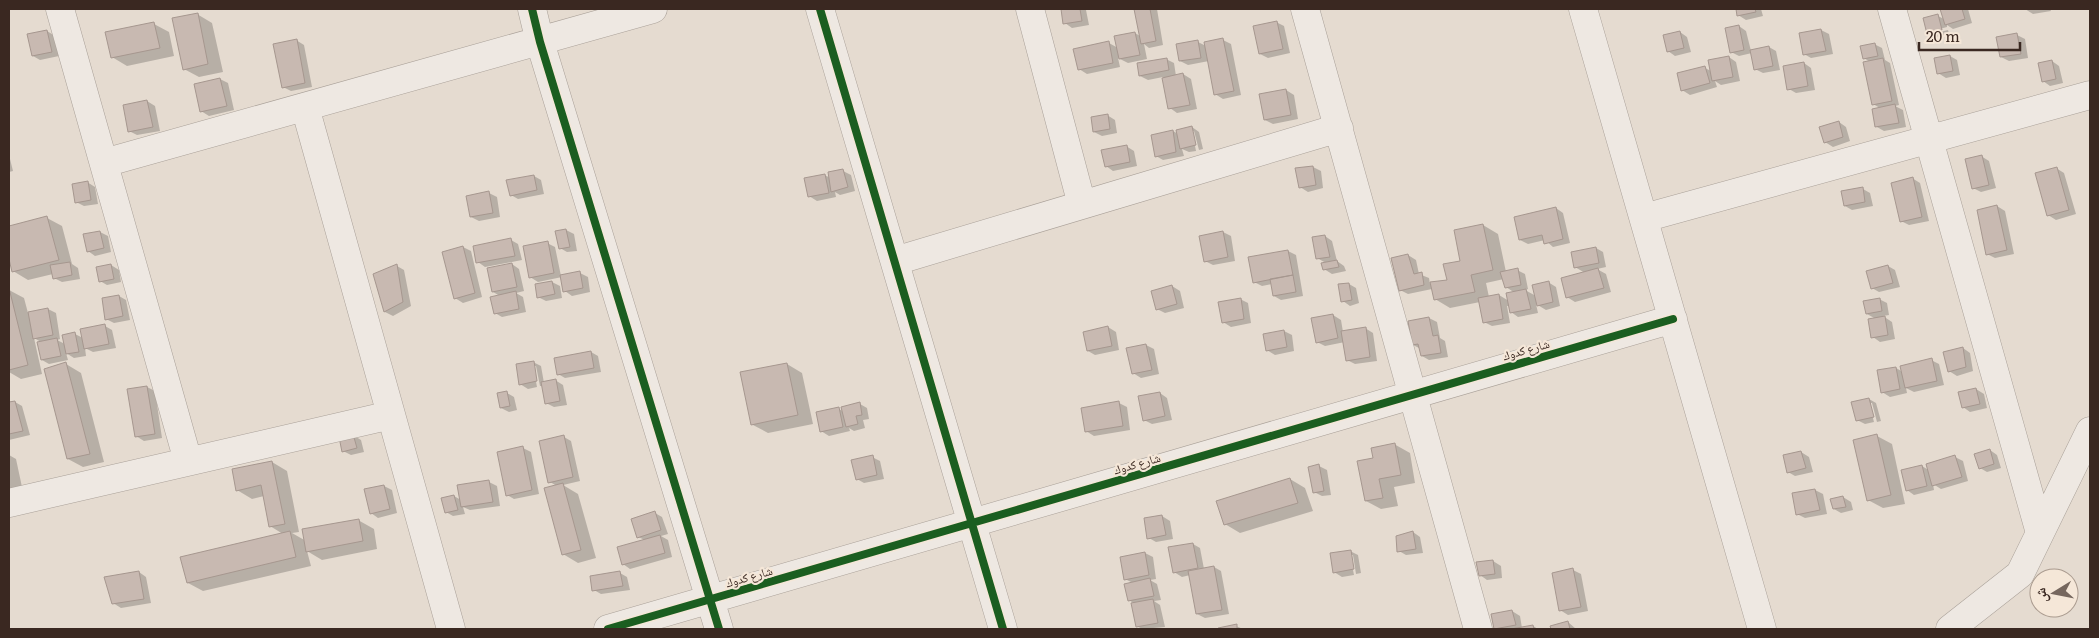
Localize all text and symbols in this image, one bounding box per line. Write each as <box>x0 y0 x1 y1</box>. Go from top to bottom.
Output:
scale bar <box>1919 20 2020 52</box>
text: 20 m <box>1926 24 1960 47</box>
street label: شارع كدوك <box>1500 334 1551 364</box>
street label: شارع كدوك <box>1111 448 1162 478</box>
street label: شارع كدوك <box>723 561 774 591</box>
north arrow <box>2029 568 2079 618</box>
text: ش <box>2029 586 2051 604</box>

